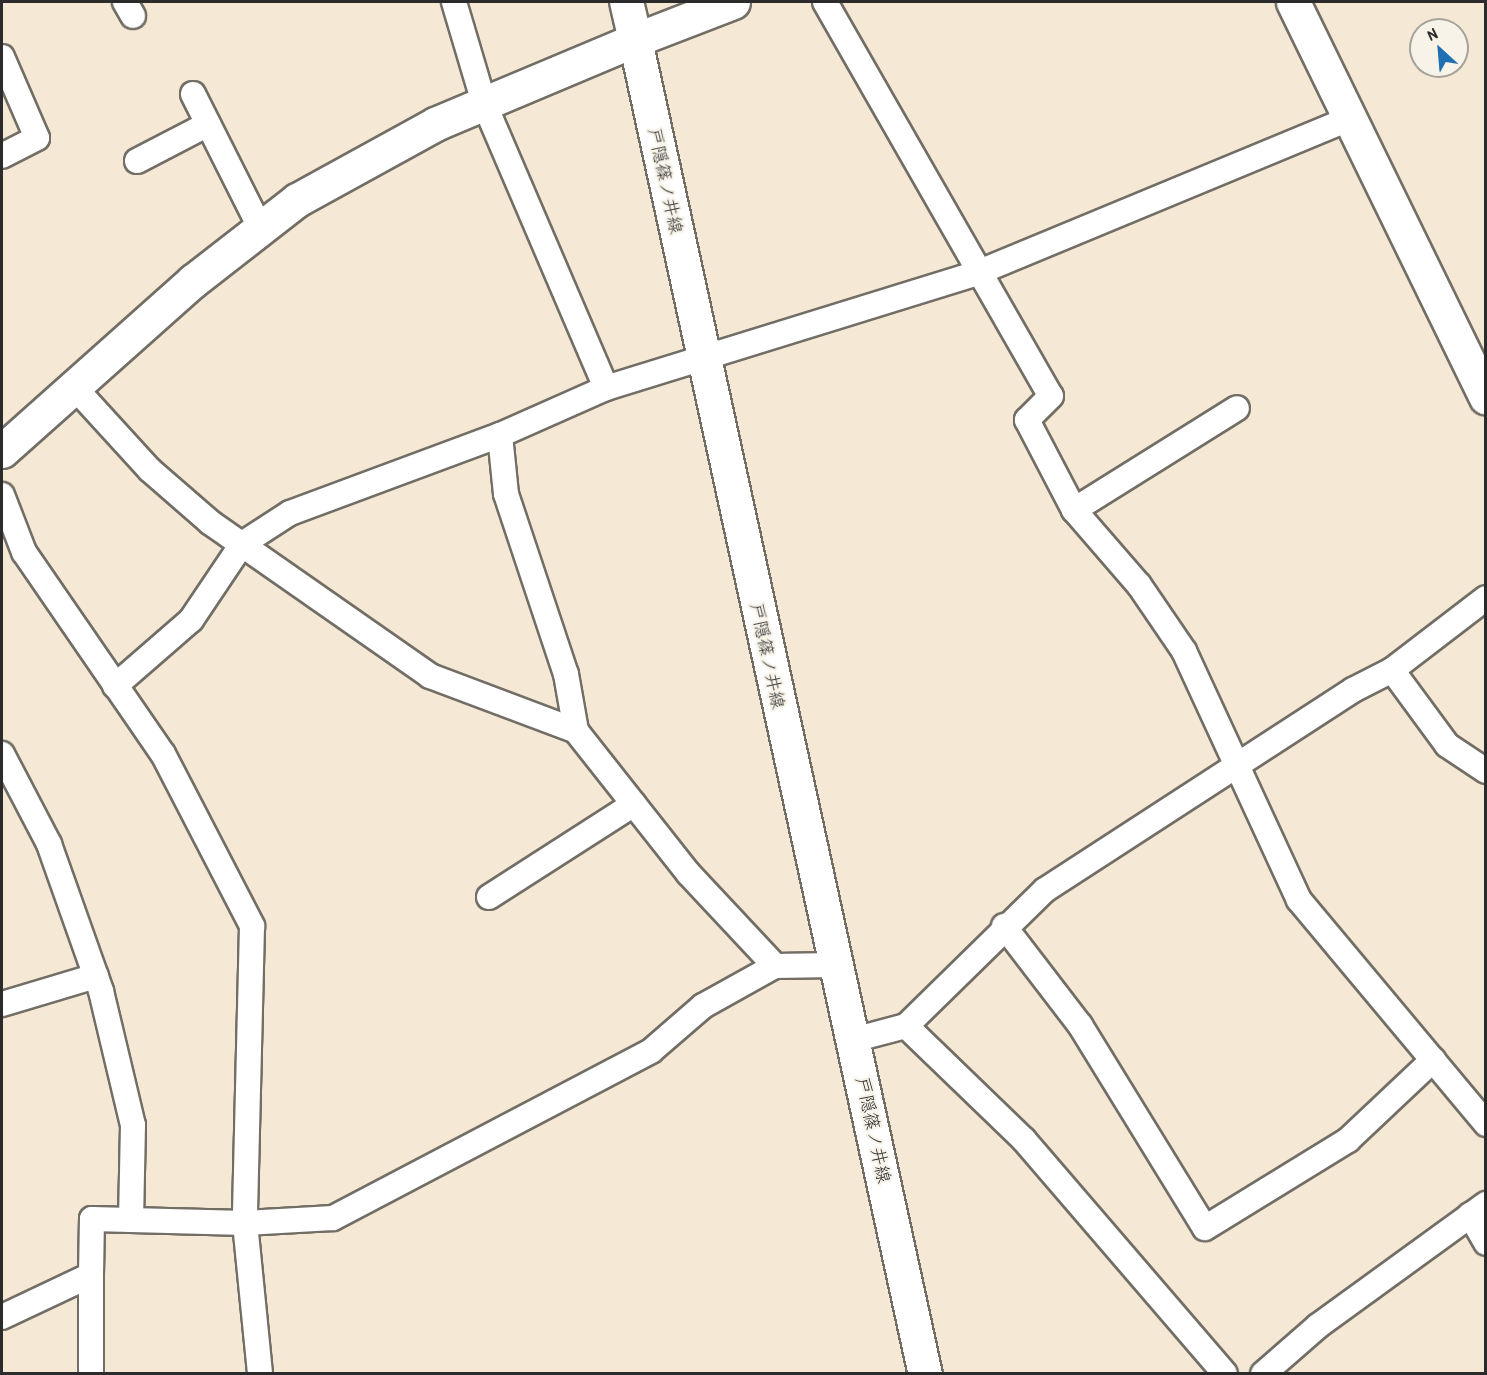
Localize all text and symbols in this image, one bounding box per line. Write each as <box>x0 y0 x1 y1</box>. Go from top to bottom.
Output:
north arrow <box>1409 18 1469 78</box>
text: N <box>1423 22 1441 45</box>
street label: 戸隠篠ノ井線 <box>643 126 687 236</box>
street label: 戸隠篠ノ井線 <box>745 601 789 711</box>
street label: 戸隠篠ノ井線 <box>851 1075 895 1185</box>

